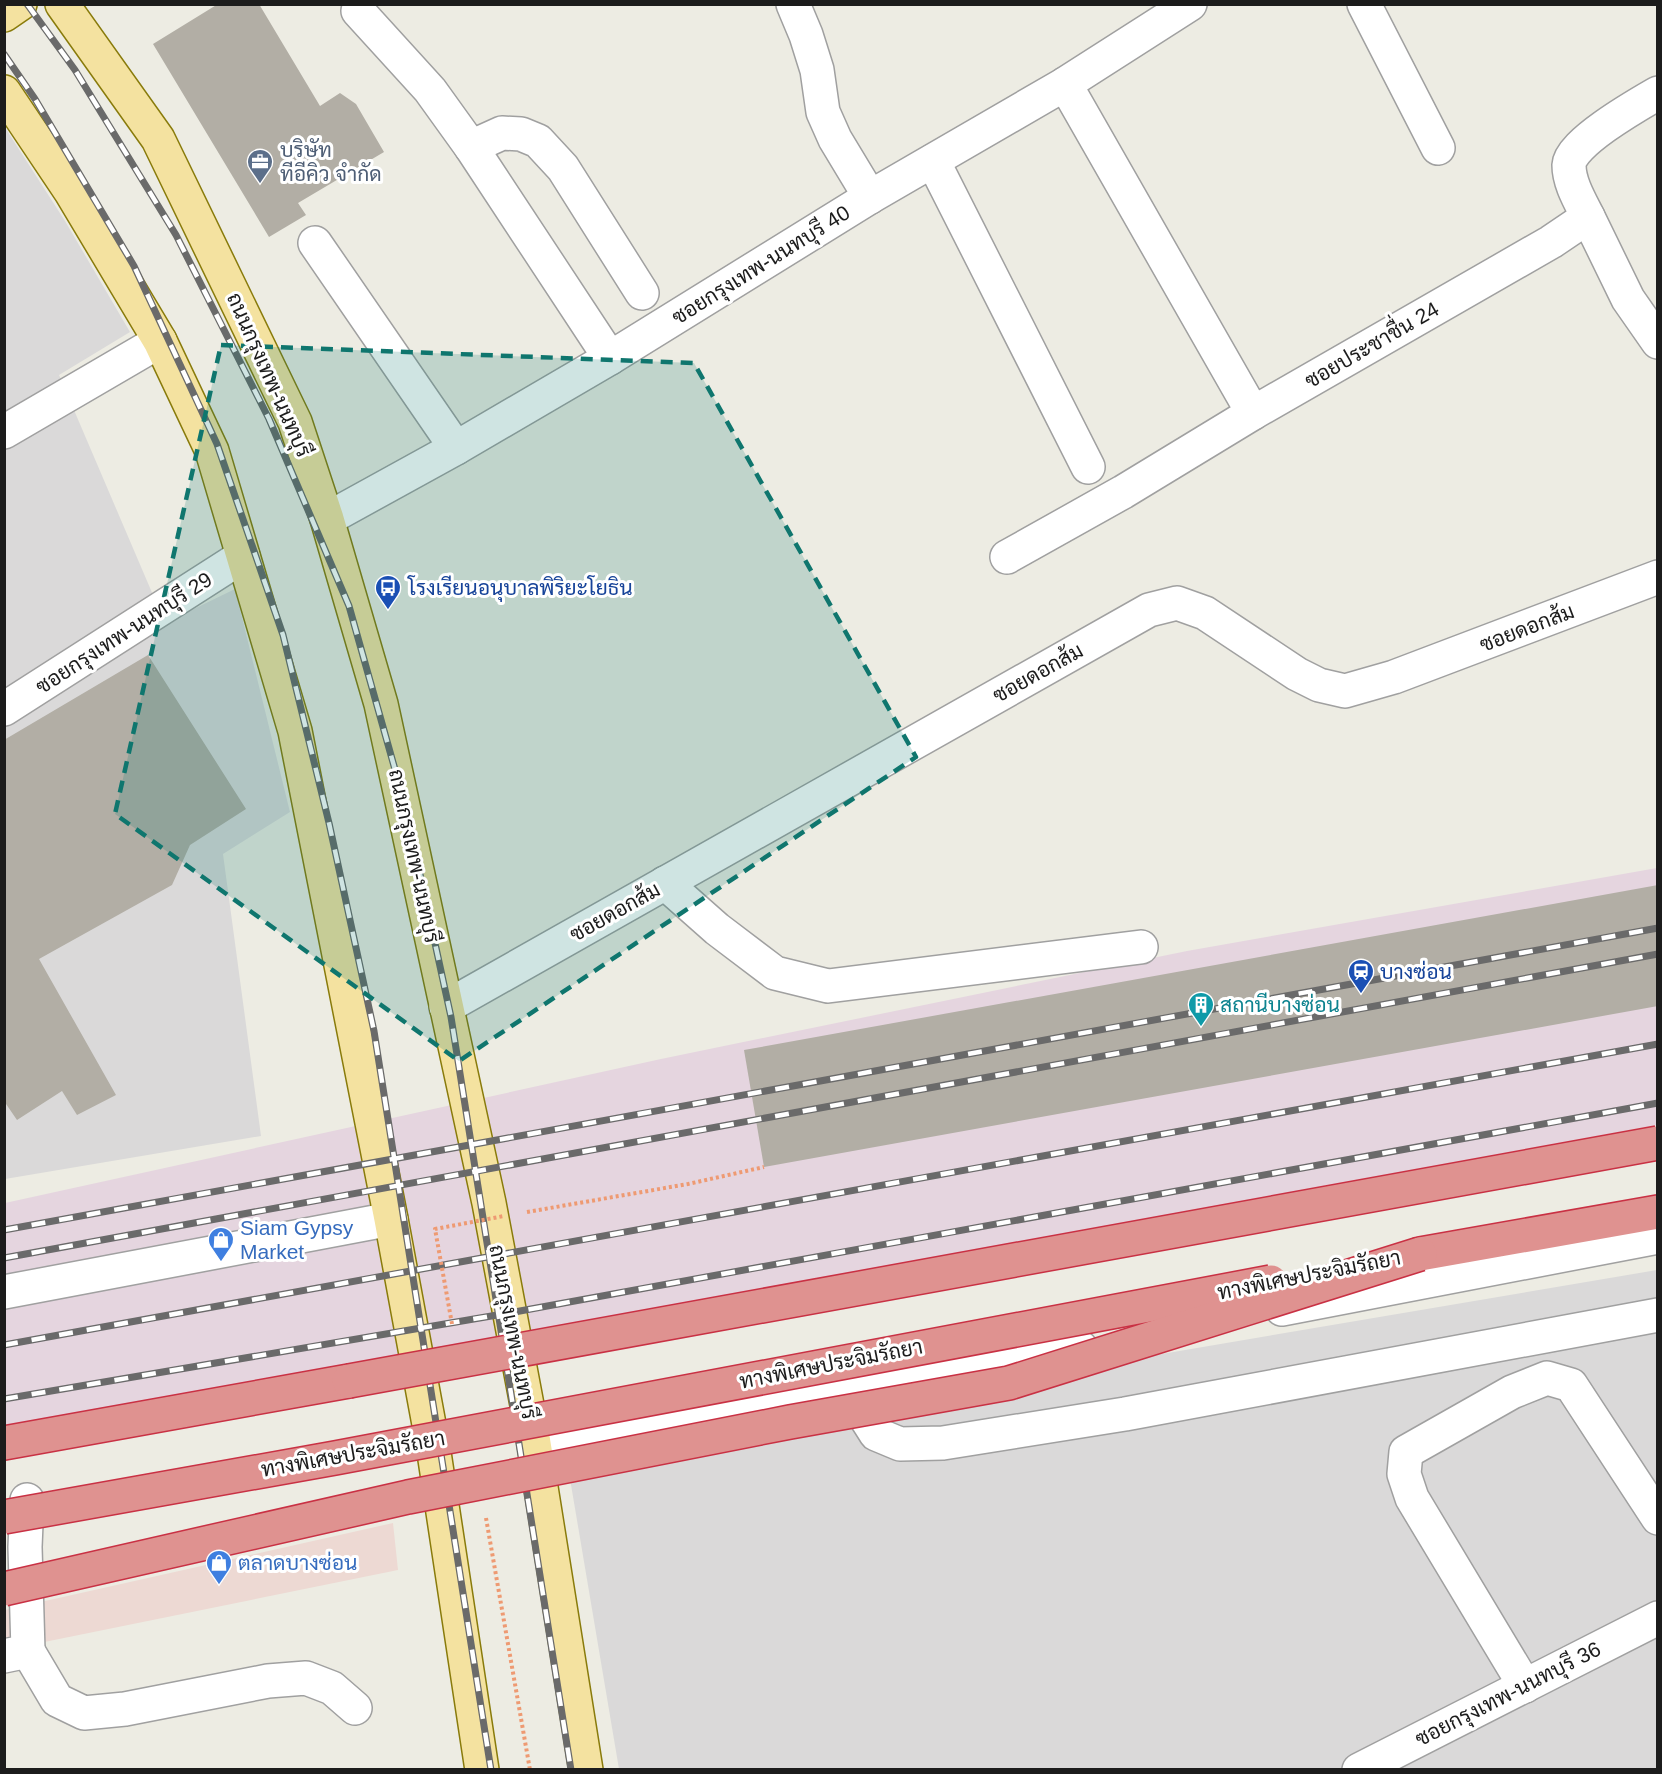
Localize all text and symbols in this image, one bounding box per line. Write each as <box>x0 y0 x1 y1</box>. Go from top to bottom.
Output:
place label: บริษัท ทีอีคิว จำกัด <box>280 138 382 185</box>
office icon: บริษัท ทีอีคิว จำกัด <box>245 147 275 185</box>
street label: ซอยกรุงเทพ-นนทบุรี 40 <box>667 200 855 331</box>
street label: ถนนกรุงเทพ-นนทบุรี <box>220 289 317 462</box>
street label: ซอยประชาชื่น 24 <box>1297 290 1443 392</box>
street label: ซอยกรุงเทพ-นนทบุรี 29 <box>31 566 218 701</box>
bus stop icon: โรงเรียนอนุบาลพิริยะโยธิน <box>373 573 403 611</box>
place label: โรงเรียนอนุบาลพิริยะโยธิน <box>407 575 633 602</box>
street label: ซอยดอกส้ม <box>1476 599 1577 656</box>
street label: ซอยดอกส้ม <box>989 638 1087 707</box>
street label: ถนนกรุงเทพ-นนทบุรี <box>382 767 445 946</box>
street label: ซอยดอกส้ม <box>566 877 664 946</box>
station icon: บางซ่อน <box>1346 957 1376 995</box>
place label: บางซ่อน <box>1380 960 1452 983</box>
building icon: สถานีบางซ่อน <box>1186 990 1216 1028</box>
place label: สถานีบางซ่อน <box>1220 992 1340 1016</box>
place label: Siam Gypsy Market <box>240 1216 354 1263</box>
shop icon: Siam Gypsy Market <box>206 1225 236 1263</box>
street label: ถนนกรุงเทพ-นนทบุรี <box>482 1242 543 1422</box>
street label: ทางพิเศษประจิมรัถยา <box>1215 1245 1403 1304</box>
street label: ทางพิเศษประจิมรัถยา <box>737 1334 925 1393</box>
street label: ทางพิเศษประจิมรัถยา <box>259 1426 447 1481</box>
shop icon: ตลาดบางซ่อน <box>204 1548 234 1586</box>
place label: ตลาดบางซ่อน <box>238 1551 357 1574</box>
street label: ซอยกรุงเทพ-นนทบุรี 36 <box>1411 1636 1606 1753</box>

